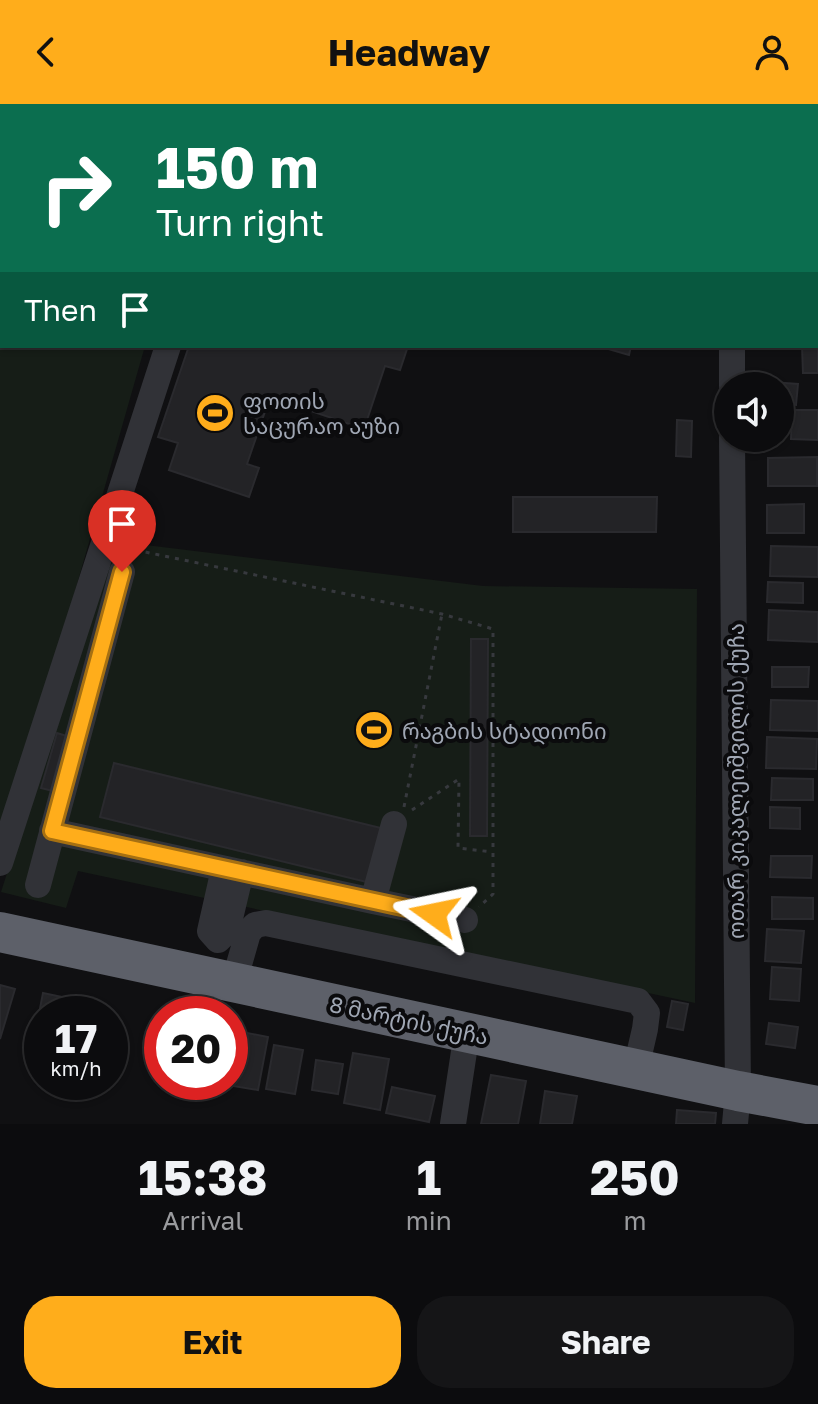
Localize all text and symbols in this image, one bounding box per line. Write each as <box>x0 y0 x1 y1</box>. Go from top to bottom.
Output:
icon: back <box>24 30 68 74</box>
icon: person <box>750 30 794 74</box>
text: Headway <box>328 31 490 74</box>
text: 150 m <box>156 133 318 200</box>
icon: right <box>24 136 128 240</box>
text: Turn right <box>156 201 324 244</box>
icon: arrive <box>113 288 157 332</box>
text: Then <box>24 292 97 328</box>
map controls <box>714 372 794 452</box>
button: sound <box>714 372 794 452</box>
place label: ფოთის საცურაო აუზი <box>243 387 400 439</box>
sports icon: ფოთის საცურაო აუზი <box>194 392 236 434</box>
pin <box>88 490 156 572</box>
icon: arrive <box>100 502 144 546</box>
street label: ოთარ კიკალეიშვილის ქუჩა <box>722 623 750 939</box>
sports icon: რაგბის სტადიონი <box>353 709 395 751</box>
place label: რაგბის სტადიონი <box>402 717 607 745</box>
position arrow <box>392 872 476 956</box>
street label: 8 მარტის ქუჩა <box>327 990 491 1050</box>
speed limit sign: 20 <box>144 996 248 1100</box>
text: 17 <box>55 1014 97 1062</box>
text: km/h <box>51 1056 101 1080</box>
text: 15:38 <box>138 1148 268 1206</box>
text: 1 <box>416 1148 441 1206</box>
text: 250 <box>590 1148 680 1206</box>
text: Arrival <box>162 1205 244 1236</box>
text: min <box>406 1205 452 1236</box>
text: m <box>623 1205 646 1236</box>
button: Exit <box>24 1296 401 1388</box>
button: Share <box>417 1296 794 1388</box>

